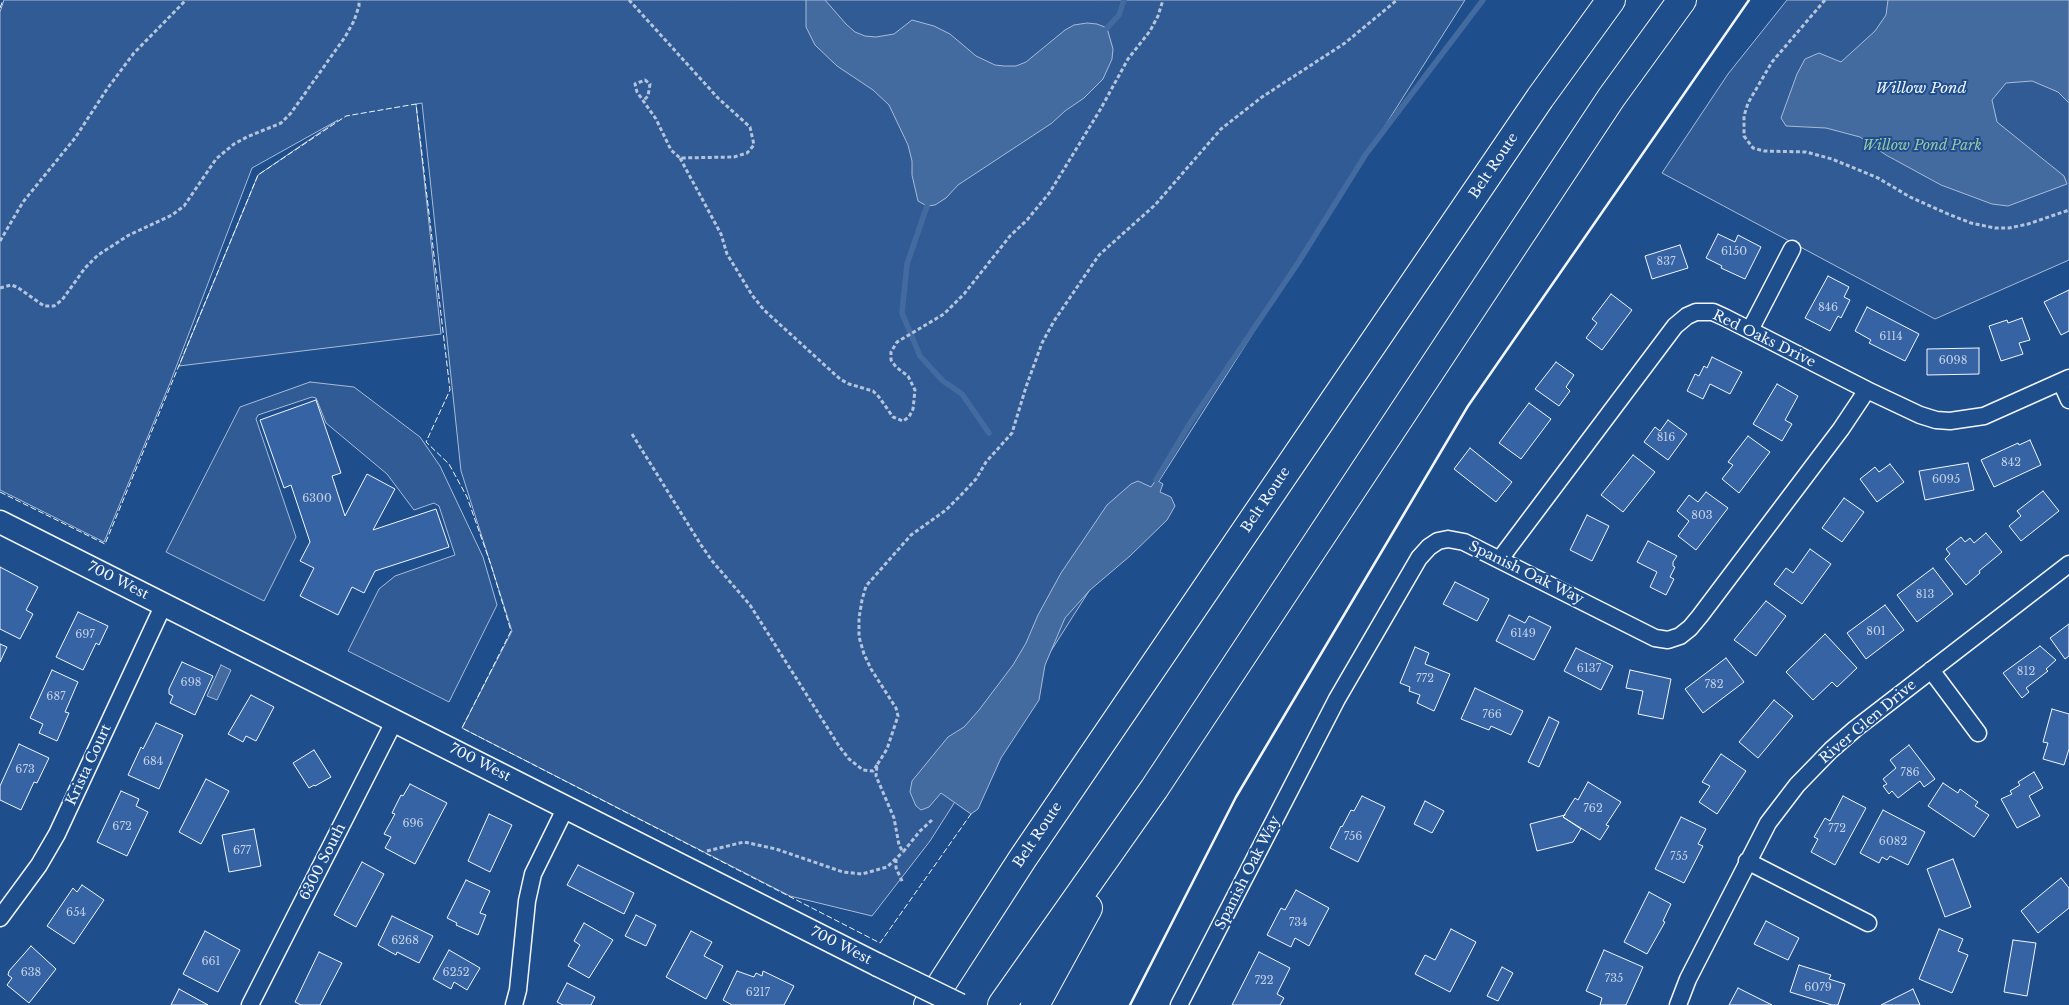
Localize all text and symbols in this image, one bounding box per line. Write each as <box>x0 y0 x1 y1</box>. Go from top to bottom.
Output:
water label: Willow Pond <box>1876 80 1966 98</box>
street label: Belt Route <box>1466 130 1522 202</box>
park label: Willow Pond Park <box>1862 138 1982 154</box>
house number: 6150 <box>1721 245 1747 259</box>
house number: 837 <box>1657 255 1675 269</box>
house number: 846 <box>1818 301 1838 315</box>
street label: Red Oaks Drive <box>1710 307 1818 371</box>
house number: 6114 <box>1879 330 1903 344</box>
house number: 6098 <box>1939 354 1967 368</box>
house number: 816 <box>1657 431 1675 445</box>
house number: 842 <box>2001 456 2021 470</box>
street label: Belt Route <box>1238 464 1294 536</box>
house number: 6095 <box>1932 473 1960 487</box>
house number: 6300 <box>302 492 332 506</box>
house number: 803 <box>1691 509 1713 523</box>
street label: Spanish Oak Way <box>1466 538 1586 608</box>
street label: 700 West <box>85 559 151 603</box>
house number: 813 <box>1916 588 1934 602</box>
house number: 801 <box>1866 625 1886 639</box>
house number: 6149 <box>1510 627 1536 641</box>
house number: 697 <box>75 628 95 642</box>
house number: 6137 <box>1577 662 1601 676</box>
house number: 812 <box>2017 665 2035 679</box>
house number: 772 <box>1416 672 1434 686</box>
house number: 698 <box>181 676 201 690</box>
street label: River Glen Drive <box>1816 677 1920 767</box>
house number: 782 <box>1705 678 1723 692</box>
house number: 687 <box>46 690 66 704</box>
house number: 766 <box>1482 708 1502 722</box>
street label: Krista Court <box>63 722 115 808</box>
street label: 700 West <box>447 741 513 785</box>
house number: 684 <box>143 755 163 769</box>
house number: 673 <box>15 763 35 777</box>
house number: 786 <box>1900 766 1920 780</box>
street label: Belt Route <box>1010 799 1066 871</box>
house number: 762 <box>1583 802 1603 816</box>
street label: Spanish Oak Way <box>1212 813 1284 933</box>
house number: 696 <box>402 817 424 831</box>
house number: 672 <box>112 820 132 834</box>
street label: 6300 South <box>296 821 350 903</box>
house number: 772 <box>1828 822 1846 836</box>
house number: 756 <box>1344 830 1362 844</box>
house number: 6082 <box>1879 835 1907 849</box>
house number: 677 <box>233 844 251 858</box>
house number: 755 <box>1670 850 1688 864</box>
house number: 654 <box>66 906 86 920</box>
house number: 734 <box>1289 916 1307 930</box>
street label: 700 West <box>808 924 874 968</box>
house number: 6268 <box>391 934 419 948</box>
house number: 661 <box>201 955 221 969</box>
house number: 638 <box>21 966 41 980</box>
house number: 6252 <box>443 966 469 980</box>
house number: 735 <box>1605 972 1623 986</box>
house number: 722 <box>1254 974 1274 988</box>
house number: 6079 <box>1804 981 1832 995</box>
house number: 6217 <box>746 986 770 1000</box>

